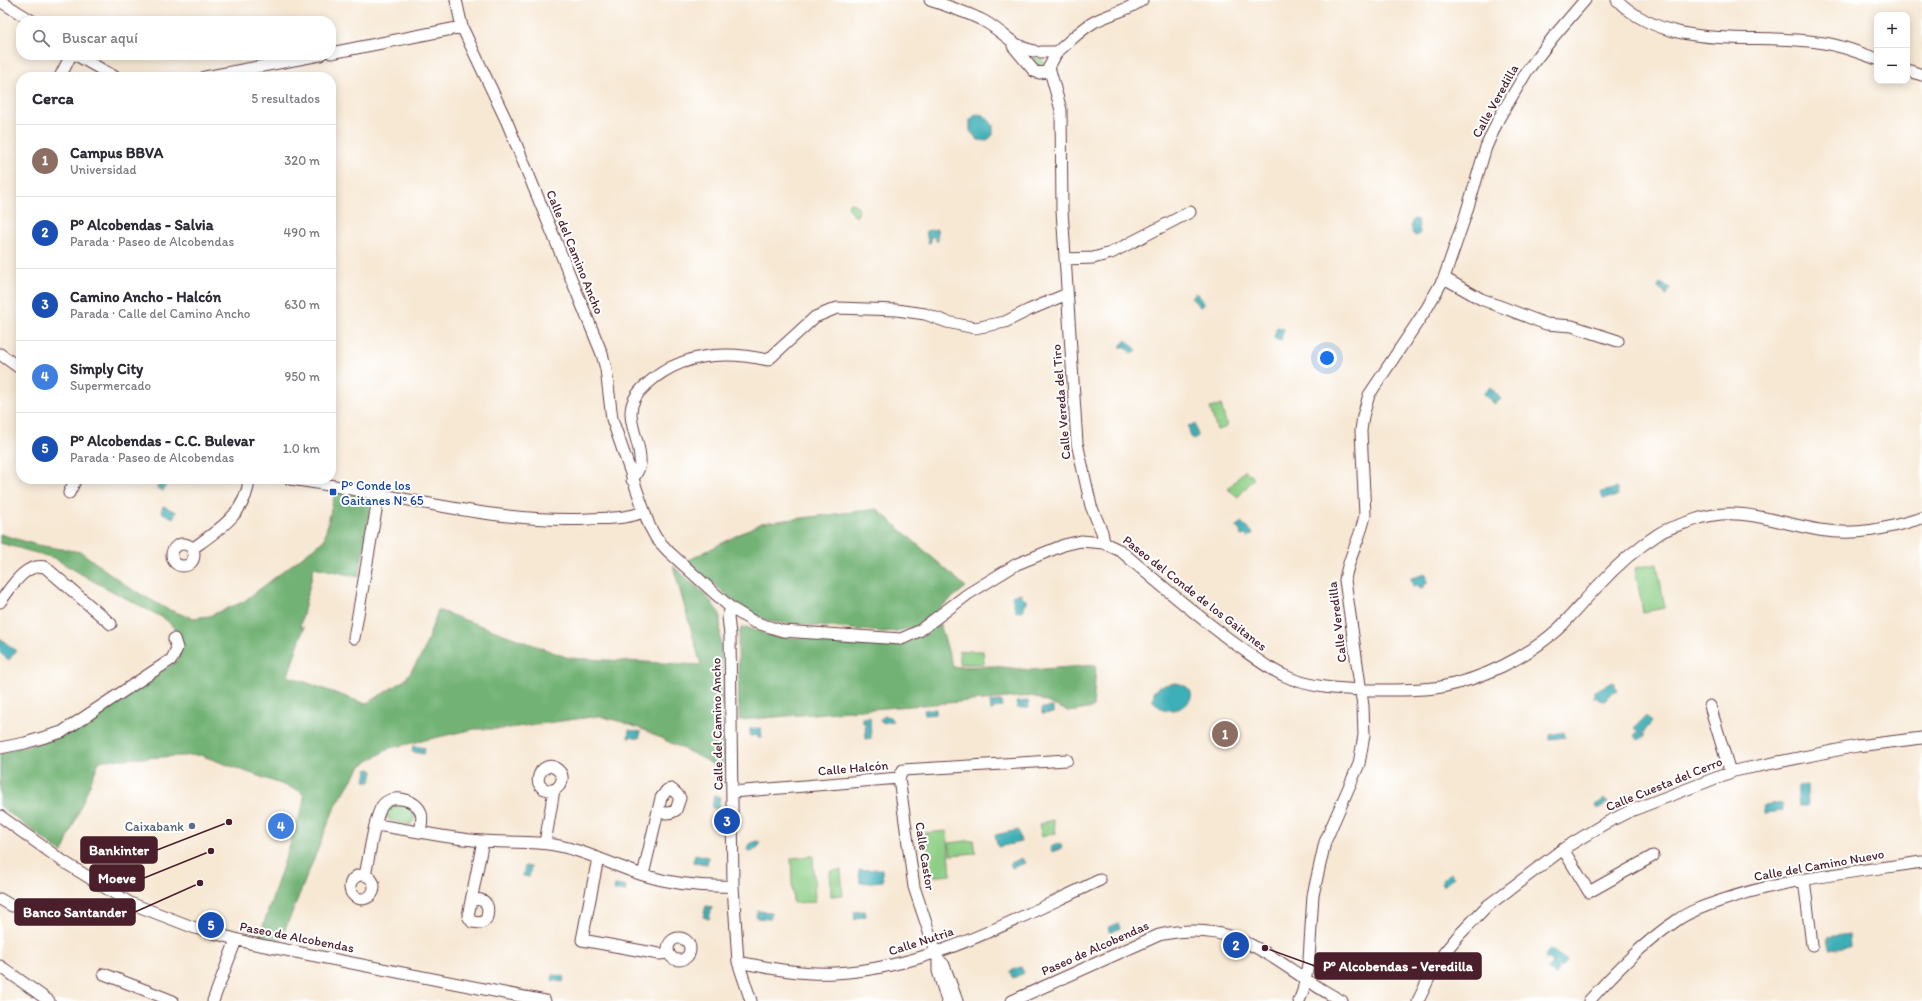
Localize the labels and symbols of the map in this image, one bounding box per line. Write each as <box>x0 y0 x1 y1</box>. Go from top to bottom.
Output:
street label: Calle Veredilla <box>1469 62 1521 140</box>
street label: Calle del Camino Ancho <box>543 188 607 317</box>
street label: Calle Vereda del Tiro <box>1048 343 1074 460</box>
your location <box>1317 348 1337 368</box>
place label: Pº Conde los Gaitanes Nº 65 <box>341 478 424 508</box>
marker: Pº Conde los Gaitanes Nº 65 <box>328 487 338 497</box>
street label: Paseo del Conde de los Gaitanes <box>1120 532 1270 654</box>
street label: Calle Veredilla <box>1325 580 1349 663</box>
street label: Calle del Camino Ancho <box>708 657 726 790</box>
pin: 1 <box>1212 719 1238 749</box>
street label: Calle Cuesta del Cerro <box>1603 754 1725 814</box>
street label: Calle Halcón <box>817 757 889 779</box>
pin: 3 <box>714 806 740 836</box>
pin: 4 <box>268 811 294 841</box>
place label: Caixabank <box>125 819 184 834</box>
marker: Caixabank <box>187 821 197 831</box>
street label: Calle Castor <box>912 821 938 891</box>
callout: Bankinter <box>81 837 157 863</box>
text: Bankinter <box>89 842 150 859</box>
street label: Calle del Camino Nuevo <box>1753 846 1886 884</box>
callout: Moeve <box>90 865 144 891</box>
text: Moeve <box>98 870 136 887</box>
callout: Banco Santander <box>15 899 135 925</box>
text: Banco Santander <box>23 904 127 921</box>
pin: 5 <box>198 910 224 940</box>
street label: Paseo de Alcobendas <box>1039 917 1151 978</box>
street label: Paseo de Alcobendas <box>239 919 356 955</box>
street label: Calle Nutria <box>887 923 956 959</box>
pin: 2 <box>1223 930 1249 960</box>
callout: Pº Alcobendas - Veredilla <box>1315 953 1481 979</box>
text: Pº Alcobendas - Veredilla <box>1323 958 1474 975</box>

